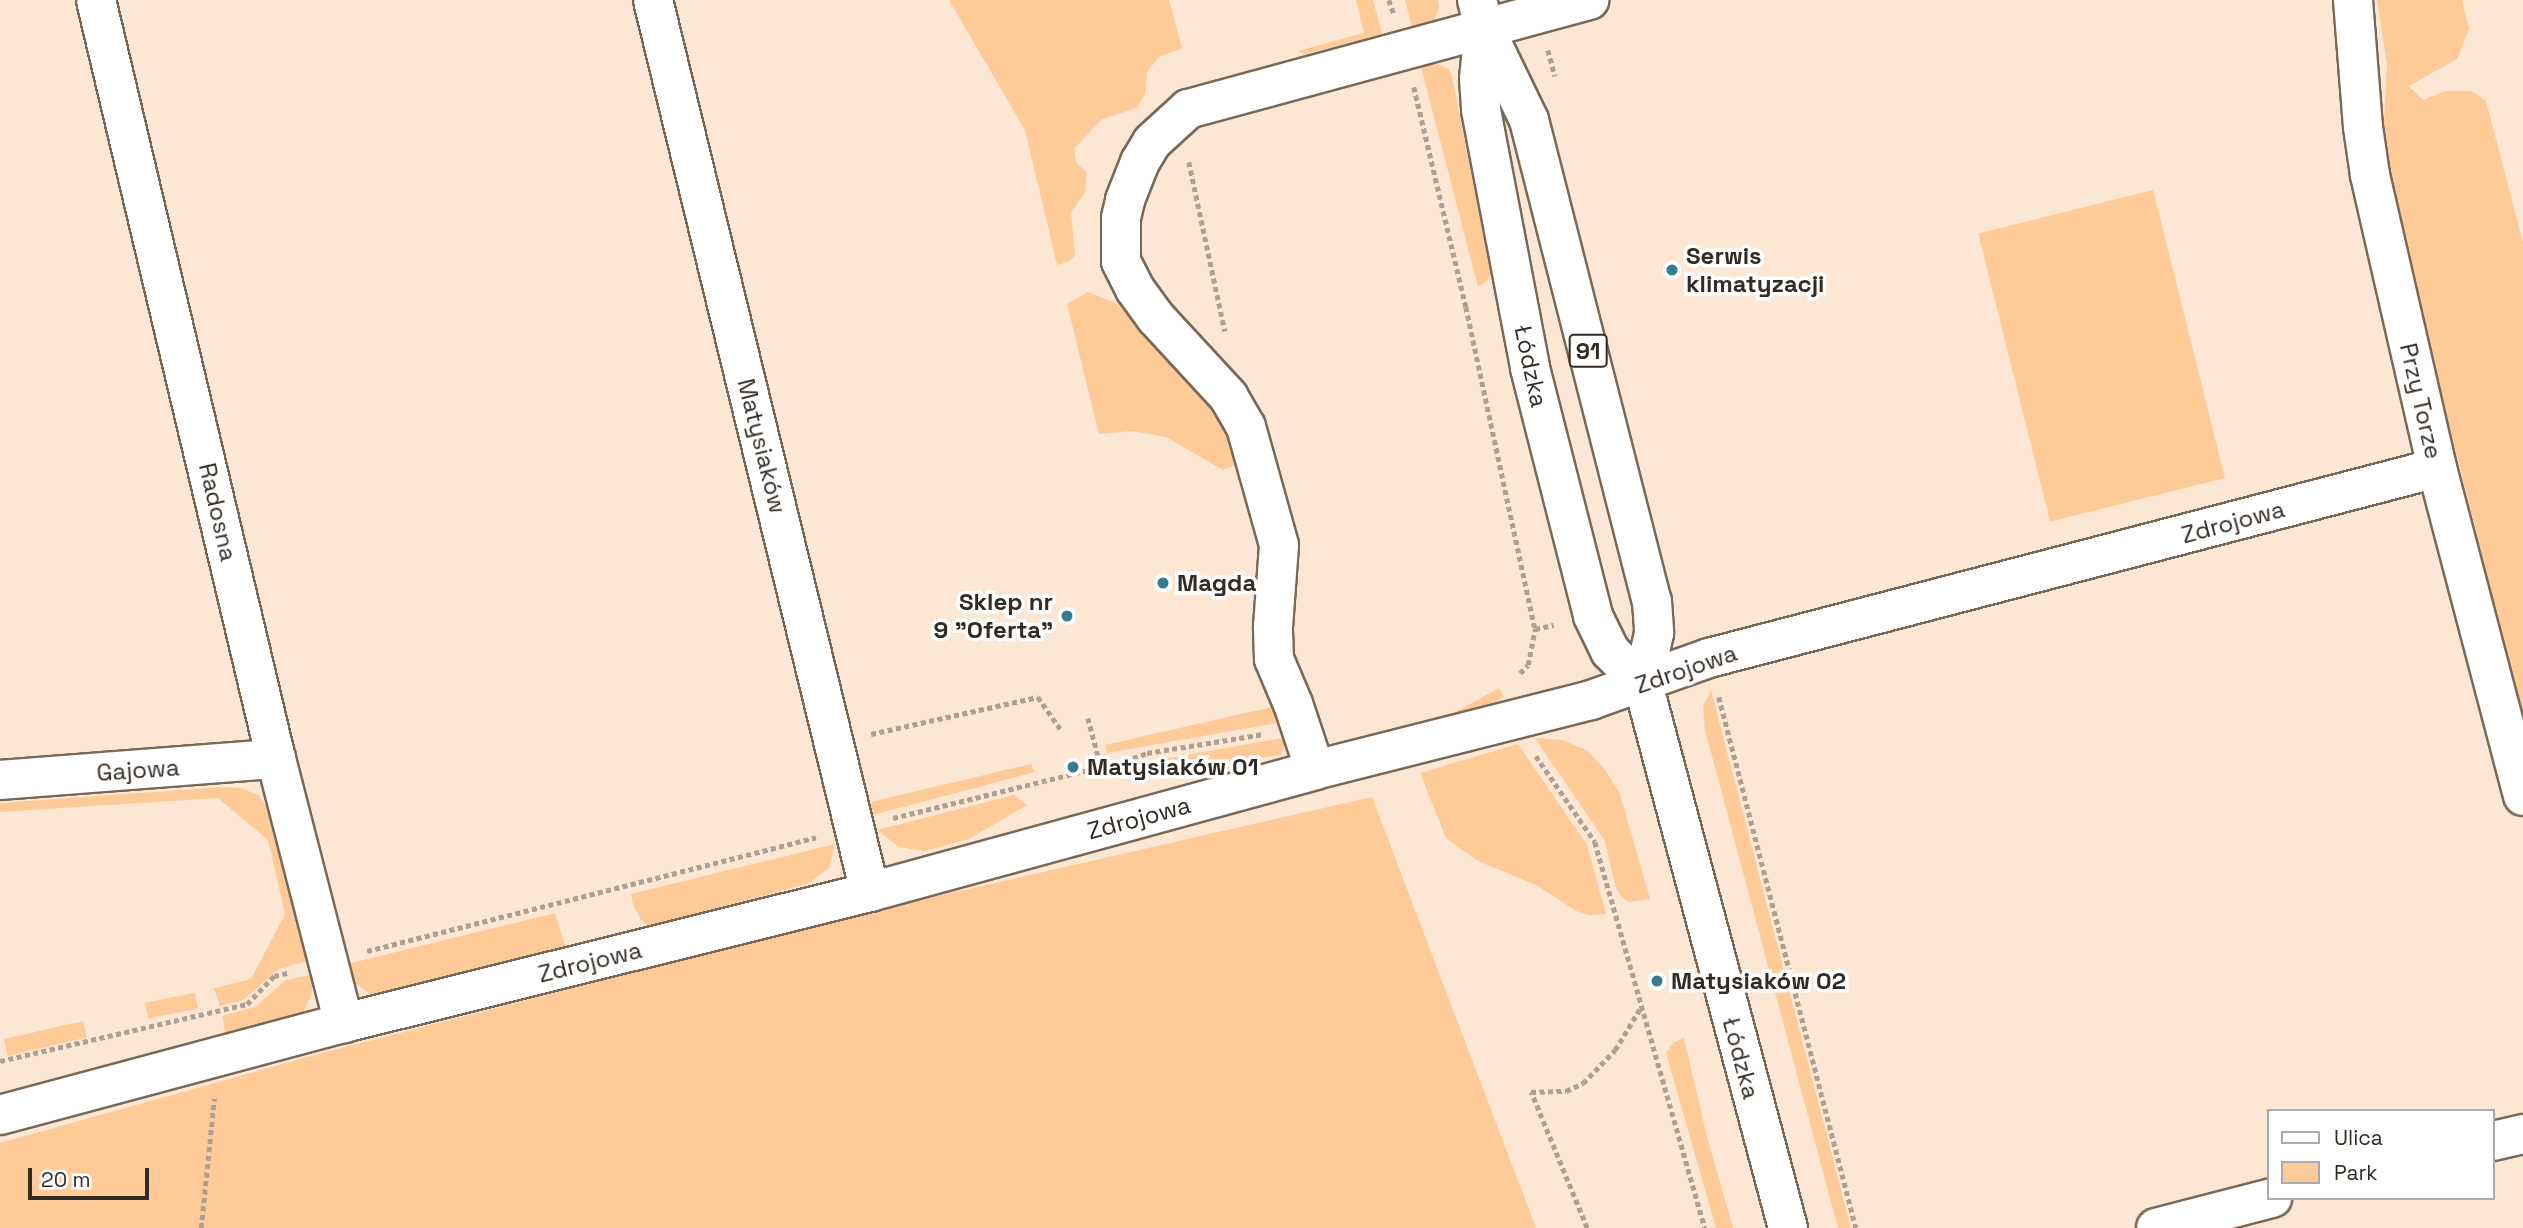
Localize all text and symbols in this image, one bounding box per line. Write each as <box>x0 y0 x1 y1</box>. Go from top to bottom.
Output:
place label: Serwis klimatyzacji <box>1686 242 1824 298</box>
marker: Serwis klimatyzacji <box>1664 262 1680 278</box>
street label: Łódzka <box>1508 322 1554 410</box>
road number: 91 <box>1567 332 1609 370</box>
street label: Przy Torze <box>2394 340 2448 462</box>
street label: Matysiaków <box>731 376 793 516</box>
street label: Radosna <box>193 460 243 564</box>
street label: Zdrojowa <box>2178 494 2288 550</box>
place label: Magda <box>1177 569 1256 597</box>
marker: Magda <box>1155 575 1171 591</box>
place label: Sklep nr 9 "Oferta" <box>934 588 1053 644</box>
marker: Sklep nr 9 "Oferta" <box>1059 608 1075 624</box>
street label: Zdrojowa <box>1631 638 1741 700</box>
street label: Gajowa <box>96 753 180 787</box>
place label: Matysiaków 01 <box>1087 753 1259 781</box>
marker: Matysiaków 01 <box>1065 759 1081 775</box>
street label: Zdrojowa <box>1084 790 1194 846</box>
street label: Zdrojowa <box>535 935 645 989</box>
place label: Matysiaków 02 <box>1671 967 1846 995</box>
marker: Matysiaków 02 <box>1649 973 1665 989</box>
street label: Łódzka <box>1716 1014 1766 1102</box>
legend <box>2268 1109 2495 1200</box>
text: Ulica <box>2334 1124 2383 1151</box>
scale bar <box>32 1154 152 1198</box>
text: Park <box>2334 1159 2378 1186</box>
text: 20 m <box>41 1166 91 1193</box>

